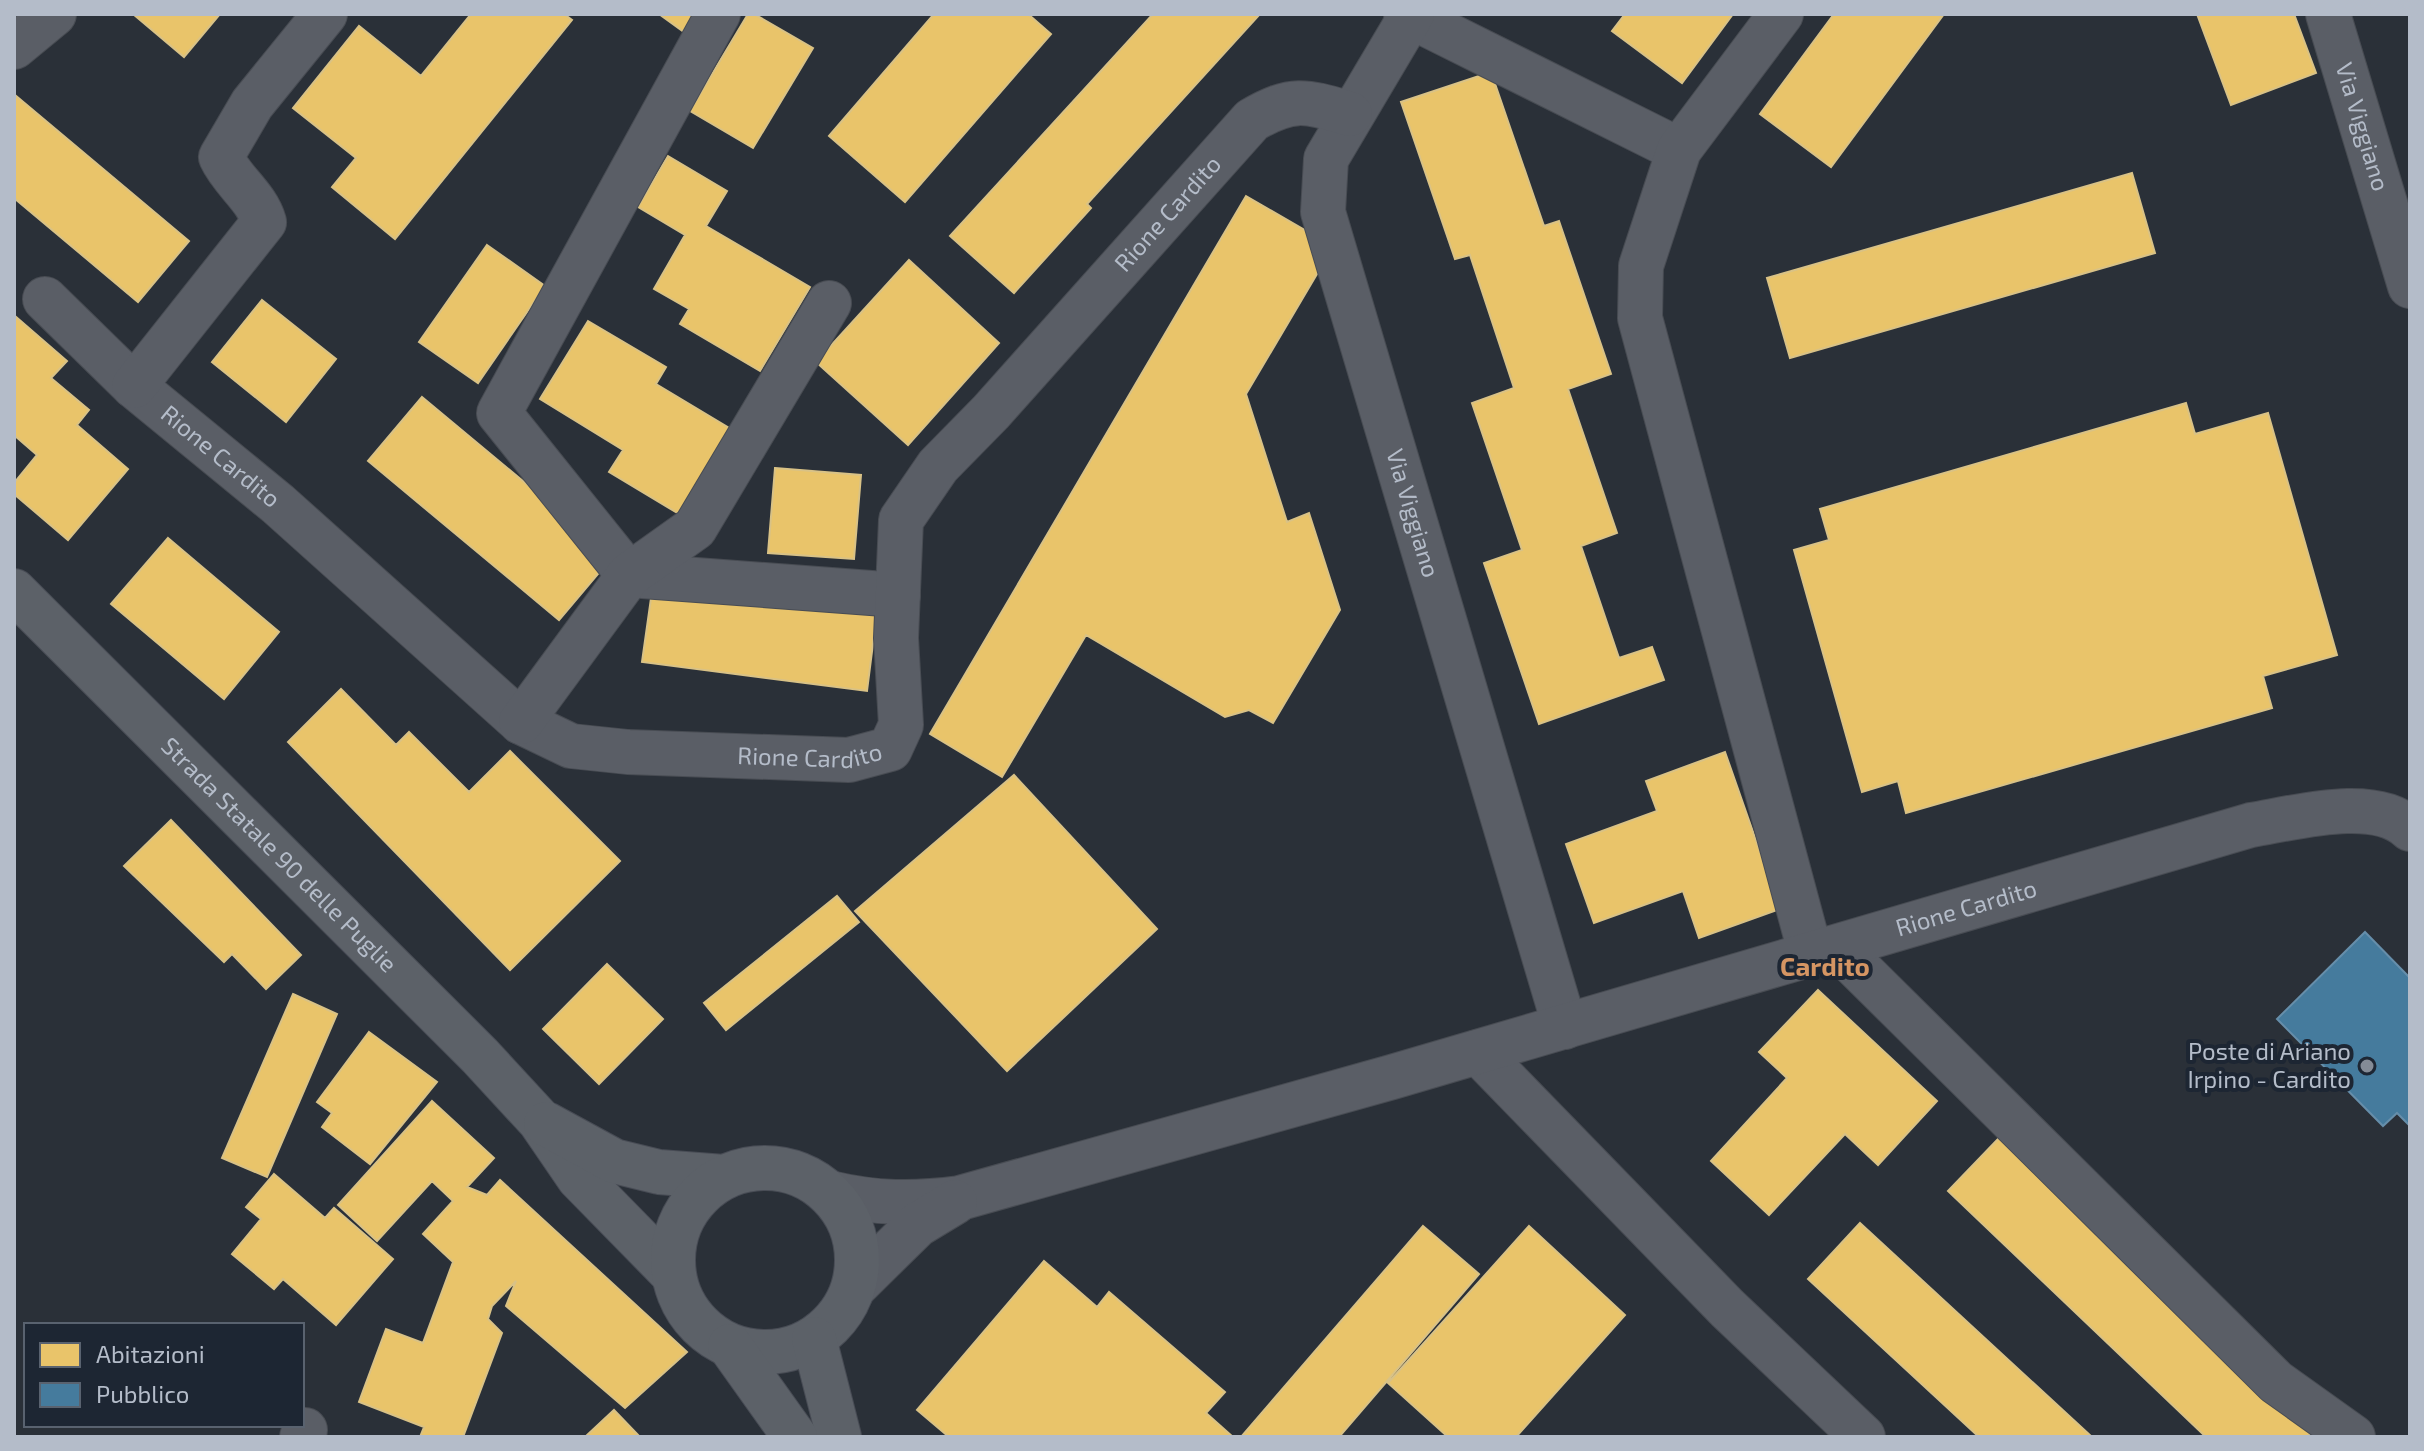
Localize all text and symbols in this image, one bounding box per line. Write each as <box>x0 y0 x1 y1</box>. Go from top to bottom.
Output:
street label: Via Viggiano <box>2330 59 2397 194</box>
street label: Rione Cardito <box>1108 149 1226 277</box>
street label: Rione Cardito <box>156 398 287 513</box>
street label: Via Viggiano <box>1381 445 1447 581</box>
street label: Strada Statale 90 delle Puglie <box>156 730 404 978</box>
street label: Rione Cardito <box>737 736 885 773</box>
street label: Rione Cardito <box>1892 873 2040 941</box>
district label: Cardito <box>1780 950 1870 981</box>
place label: Poste di Ariano Irpino - Cardito <box>2187 1036 2351 1093</box>
marker: Poste di Ariano Irpino - Cardito <box>2358 1057 2376 1075</box>
legend <box>24 1323 304 1427</box>
text: Abitazioni <box>96 1339 205 1368</box>
text: Pubblico <box>96 1379 189 1408</box>

